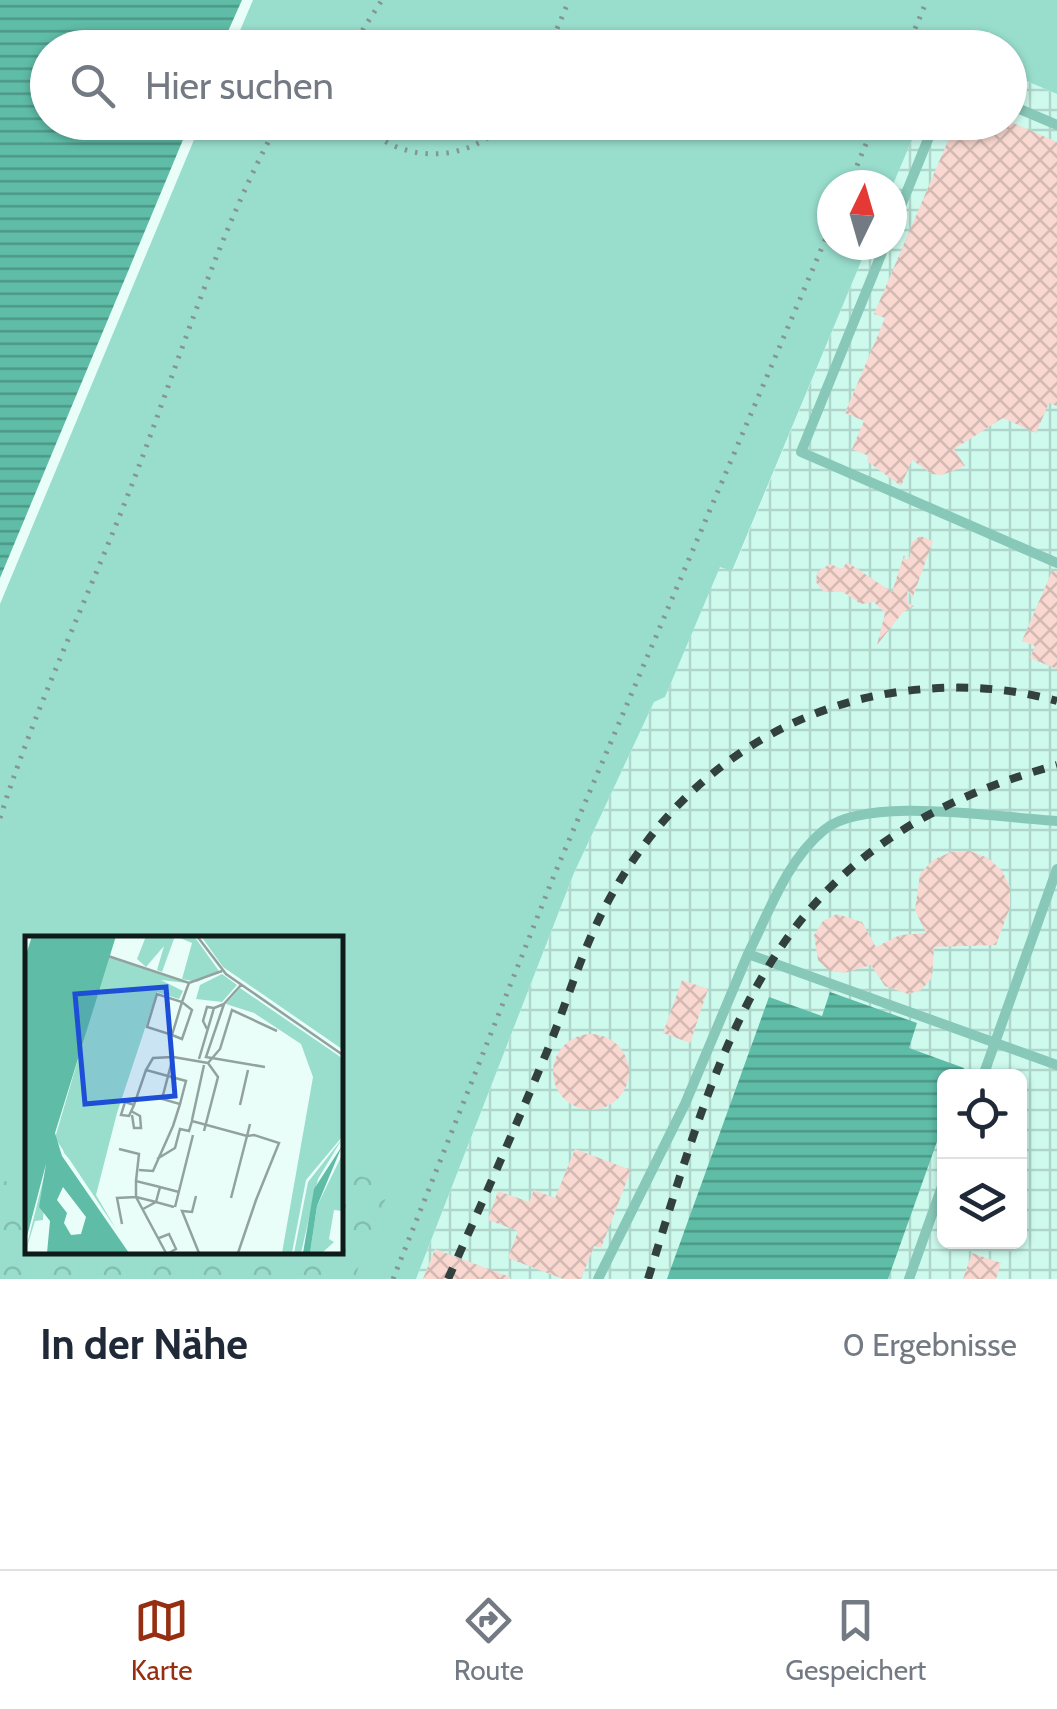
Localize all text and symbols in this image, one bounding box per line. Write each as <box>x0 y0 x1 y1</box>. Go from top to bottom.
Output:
search box <box>30 30 1027 140</box>
icon: search <box>65 58 120 113</box>
text: Hier suchen <box>145 62 334 109</box>
north arrow <box>817 170 907 260</box>
inset map <box>25 936 342 1254</box>
map controls <box>937 1069 1027 1249</box>
button: locate <box>937 1069 1027 1159</box>
button: layers <box>937 1159 1027 1249</box>
text: In der Nähe <box>40 1318 248 1370</box>
text: 0 Ergebnisse <box>842 1325 1017 1364</box>
tab: Karte <box>131 1593 192 1687</box>
tab: Route <box>454 1593 524 1687</box>
tab: Gespeichert <box>785 1593 926 1687</box>

